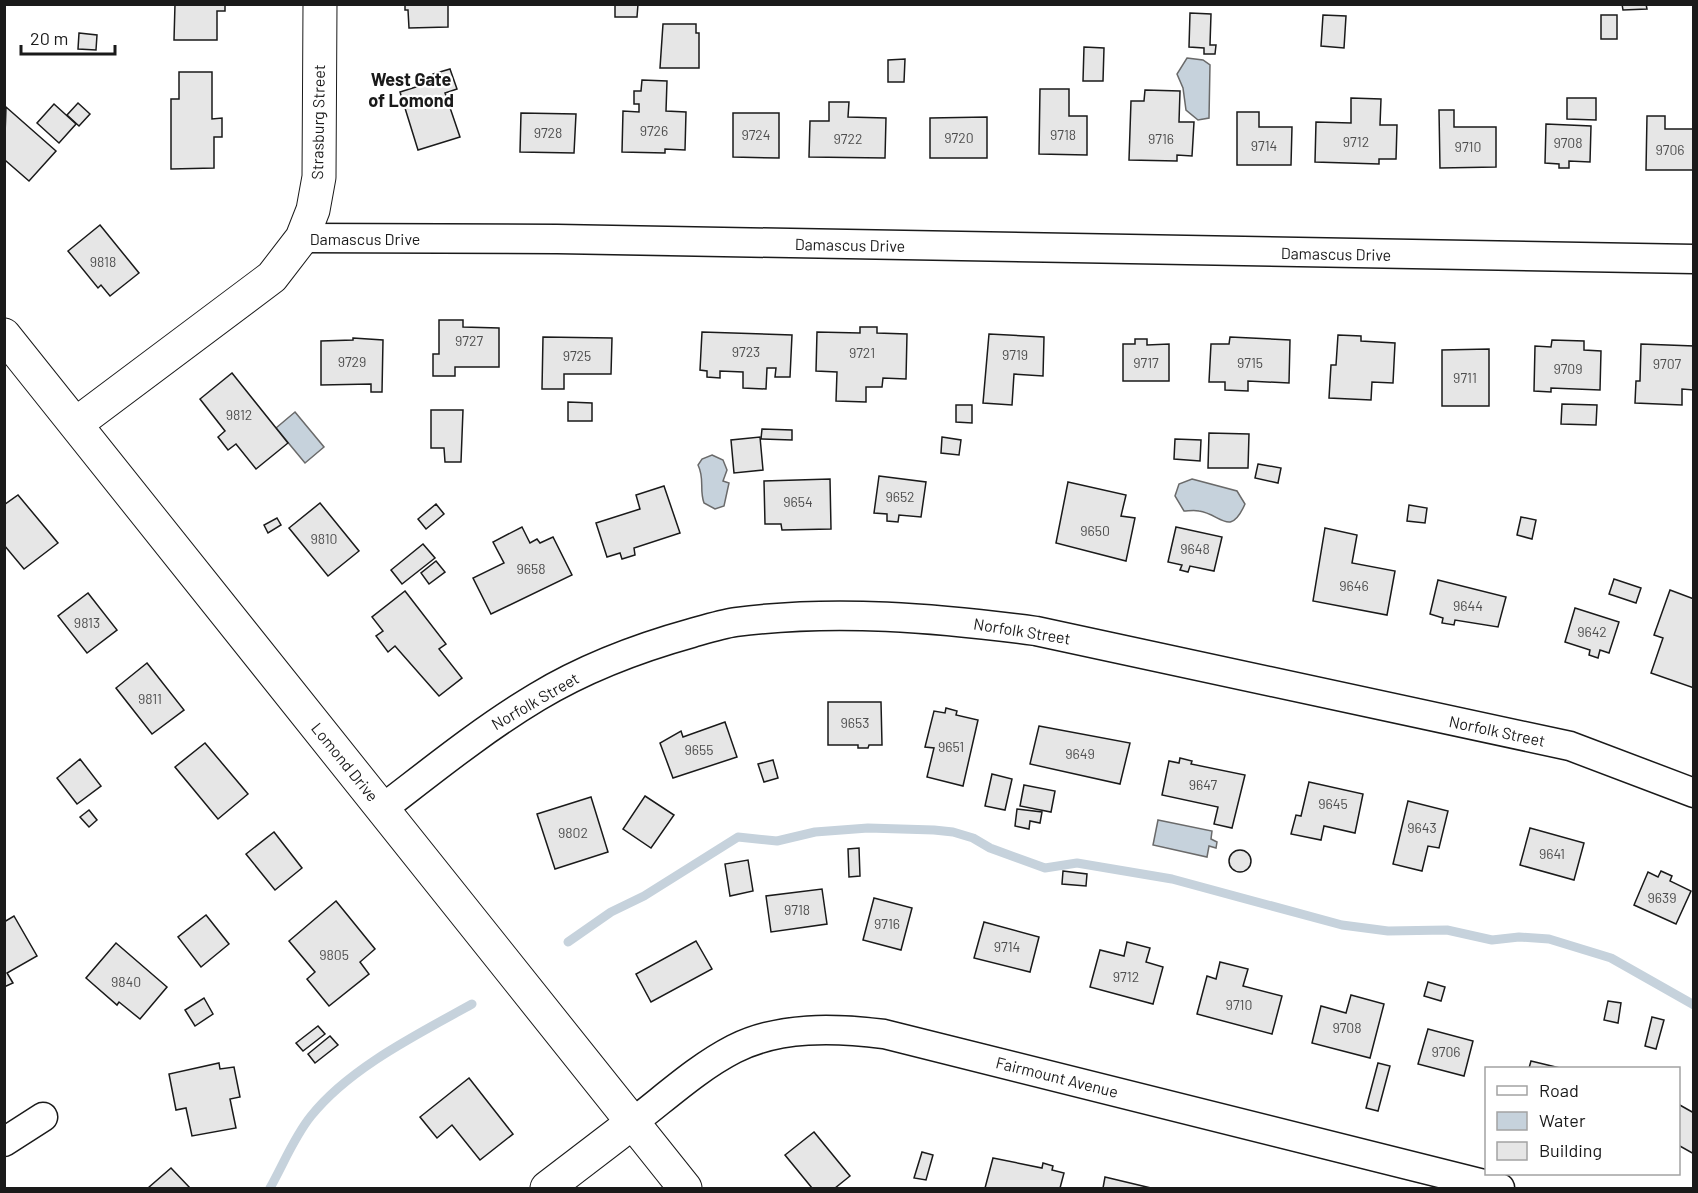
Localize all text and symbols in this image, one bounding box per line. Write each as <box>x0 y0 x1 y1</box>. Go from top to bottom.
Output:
scale bar <box>21 18 116 56</box>
text: 20 m <box>30 27 68 49</box>
street label: Strasburg Street <box>307 64 328 180</box>
district label: West Gate of Lomond <box>368 68 454 111</box>
house number: 9726 <box>640 122 668 139</box>
house number: 9728 <box>534 124 562 141</box>
house number: 9724 <box>741 126 771 143</box>
house number: 9718 <box>1050 126 1076 143</box>
house number: 9720 <box>944 129 974 146</box>
house number: 9722 <box>834 130 862 147</box>
house number: 9716 <box>1148 130 1174 147</box>
house number: 9712 <box>1343 133 1369 150</box>
house number: 9708 <box>1553 134 1583 151</box>
house number: 9714 <box>1251 137 1277 154</box>
house number: 9710 <box>1455 138 1481 155</box>
house number: 9706 <box>1655 141 1685 158</box>
street label: Damascus Drive <box>310 229 420 248</box>
street label: Damascus Drive <box>795 234 905 255</box>
street label: Damascus Drive <box>1281 243 1391 264</box>
house number: 9818 <box>90 253 116 270</box>
house number: 9727 <box>455 332 483 349</box>
house number: 9723 <box>732 343 760 360</box>
house number: 9721 <box>849 344 875 361</box>
house number: 9719 <box>1002 346 1028 363</box>
house number: 9725 <box>563 347 591 364</box>
house number: 9729 <box>338 353 366 370</box>
house number: 9717 <box>1133 354 1159 371</box>
house number: 9715 <box>1237 354 1263 371</box>
house number: 9707 <box>1653 355 1682 372</box>
house number: 9709 <box>1553 360 1583 377</box>
house number: 9711 <box>1453 369 1477 386</box>
house number: 9812 <box>226 406 252 423</box>
house number: 9652 <box>885 488 915 505</box>
house number: 9654 <box>783 493 813 510</box>
house number: 9650 <box>1080 522 1110 539</box>
house number: 9810 <box>310 530 338 547</box>
house number: 9648 <box>1180 540 1210 557</box>
house number: 9658 <box>517 560 546 577</box>
house number: 9646 <box>1339 577 1369 594</box>
house number: 9644 <box>1453 597 1483 614</box>
street label: Norfolk Street <box>972 613 1072 648</box>
house number: 9813 <box>74 614 100 631</box>
house number: 9642 <box>1577 623 1607 640</box>
street label: Norfolk Street <box>488 668 582 733</box>
house number: 9811 <box>138 690 162 707</box>
street label: Norfolk Street <box>1447 711 1547 750</box>
house number: 9653 <box>841 714 869 731</box>
street label: Lomond Drive <box>308 719 383 805</box>
house number: 9651 <box>938 738 964 755</box>
house number: 9655 <box>685 741 713 758</box>
house number: 9649 <box>1065 745 1095 762</box>
house number: 9647 <box>1189 776 1218 793</box>
house number: 9645 <box>1318 795 1348 812</box>
house number: 9643 <box>1407 819 1437 836</box>
house number: 9802 <box>558 824 588 841</box>
house number: 9641 <box>1539 845 1565 862</box>
house number: 9639 <box>1647 889 1677 906</box>
house number: 9718 <box>784 901 810 918</box>
house number: 9716 <box>874 915 900 932</box>
house number: 9714 <box>994 938 1020 955</box>
house number: 9805 <box>319 946 349 963</box>
house number: 9712 <box>1113 968 1139 985</box>
house number: 9840 <box>111 973 141 990</box>
house number: 9710 <box>1226 996 1252 1013</box>
house number: 9708 <box>1332 1019 1362 1036</box>
house number: 9706 <box>1431 1043 1461 1060</box>
street label: Fairmount Avenue <box>994 1052 1120 1101</box>
legend <box>1485 1067 1680 1175</box>
text: Road <box>1539 1079 1579 1101</box>
text: Water <box>1539 1109 1586 1131</box>
text: Building <box>1539 1139 1602 1161</box>

